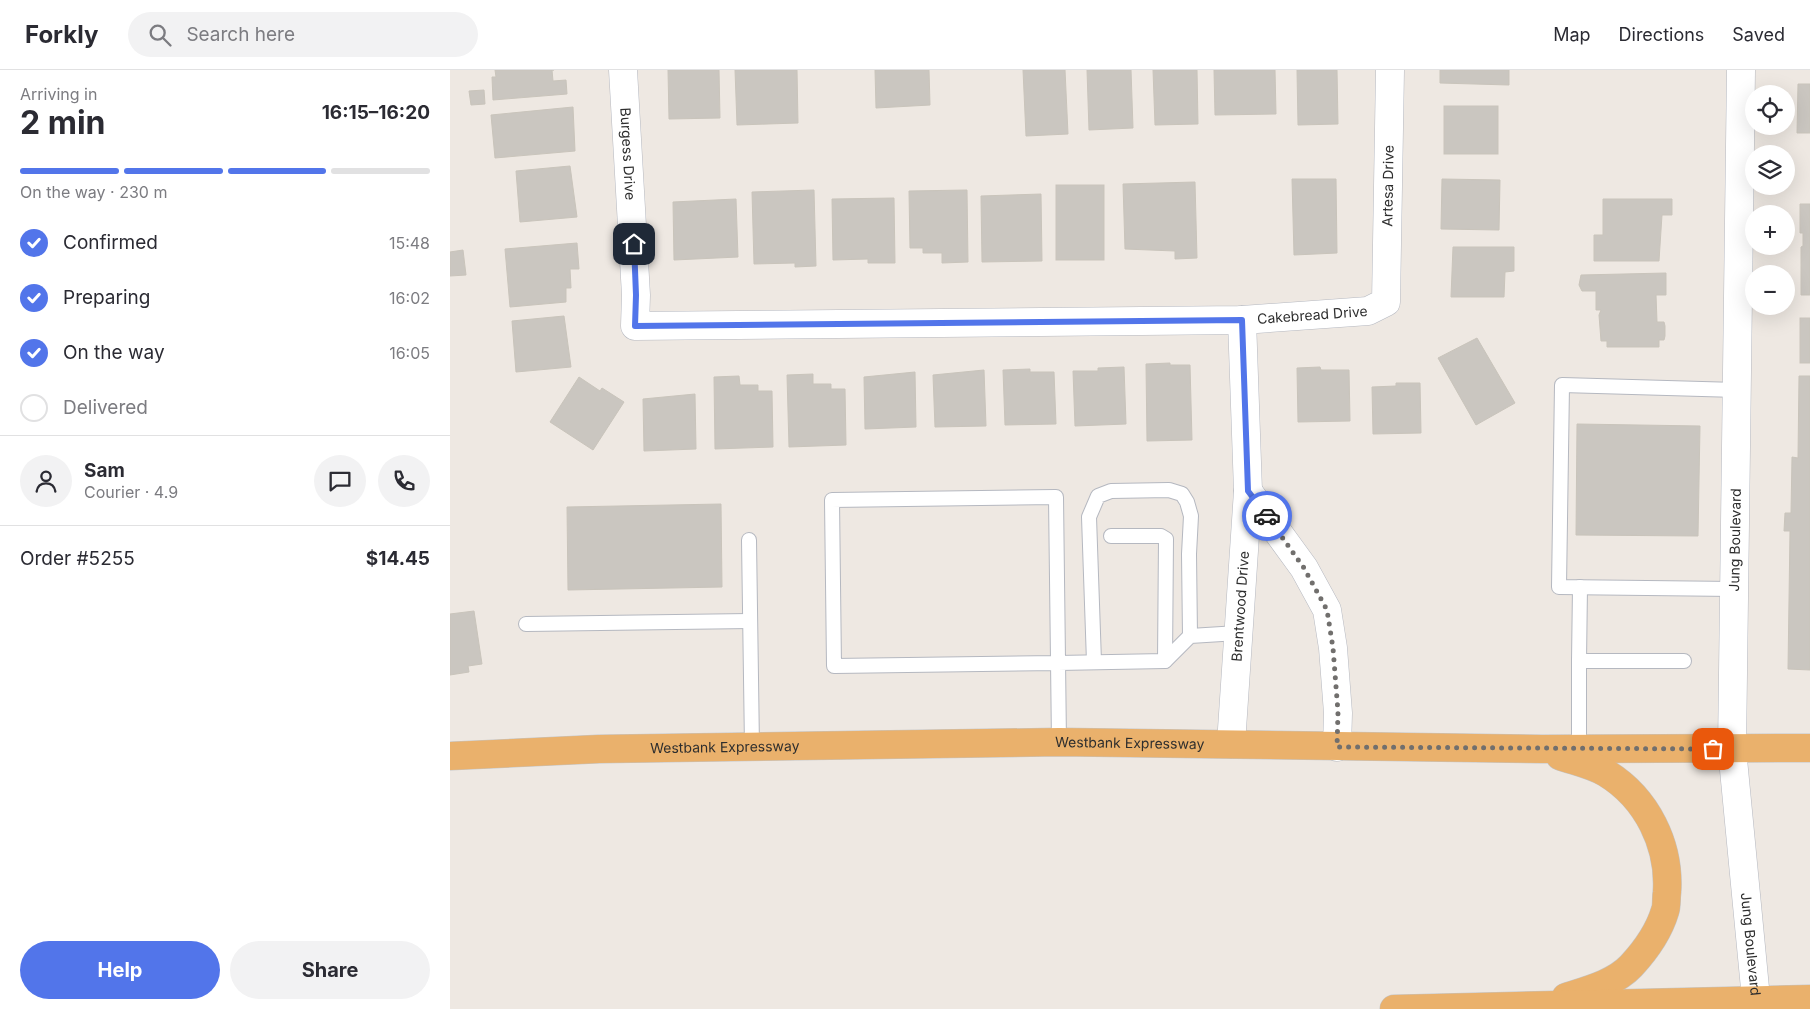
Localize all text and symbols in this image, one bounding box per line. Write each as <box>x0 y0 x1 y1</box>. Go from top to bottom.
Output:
search box <box>128 12 478 57</box>
text: Forkly <box>25 20 98 49</box>
icon: search <box>146 21 174 49</box>
text: Search here <box>186 23 295 46</box>
text: Map <box>1553 24 1591 45</box>
text: Directions <box>1619 24 1704 45</box>
text: Saved <box>1732 24 1785 45</box>
text: Arriving in <box>20 84 97 104</box>
map controls <box>1745 85 1795 315</box>
button: locate <box>1745 85 1795 135</box>
text: 16:15–16:20 <box>322 101 430 124</box>
text: 2 min <box>20 103 106 142</box>
street label: Burgess Drive <box>617 107 640 201</box>
street label: Artesa Drive <box>1378 145 1397 227</box>
button: layers <box>1745 145 1795 195</box>
text: On the way · 230 m <box>20 182 167 202</box>
button: + <box>1745 205 1795 255</box>
pin <box>613 223 655 265</box>
icon: check <box>20 229 48 257</box>
icon: home <box>620 230 648 258</box>
text: Confirmed <box>63 231 158 254</box>
text: 15:48 <box>389 233 430 253</box>
button: − <box>1745 265 1795 315</box>
icon: check <box>20 284 48 312</box>
text: Preparing <box>63 286 150 309</box>
text: 16:02 <box>389 288 430 308</box>
street label: Cakebread Drive <box>1257 302 1368 327</box>
icon: check <box>20 339 48 367</box>
text: On the way <box>63 341 165 364</box>
text: 16:05 <box>389 343 430 363</box>
text: Delivered <box>63 396 148 419</box>
button: person <box>20 455 72 507</box>
button: chat <box>314 455 366 507</box>
button: phone <box>378 455 430 507</box>
text: Sam <box>84 459 125 482</box>
text: Courier · 4.9 <box>84 482 178 502</box>
street label: Jung Boulevard <box>1725 488 1744 592</box>
courier <box>1242 491 1292 541</box>
icon: car <box>1253 502 1281 530</box>
text: Order #5255 <box>20 547 135 570</box>
text: $14.45 <box>366 547 430 570</box>
street label: Brentwood Drive <box>1228 550 1252 662</box>
pin <box>1692 728 1734 770</box>
street label: Westbank Expressway <box>1055 733 1205 752</box>
icon: bag <box>1699 735 1727 763</box>
street label: Westbank Expressway <box>650 737 800 756</box>
street label: Jung Boulevard <box>1738 892 1765 996</box>
button: Help <box>20 941 220 999</box>
button: Share <box>230 941 430 999</box>

